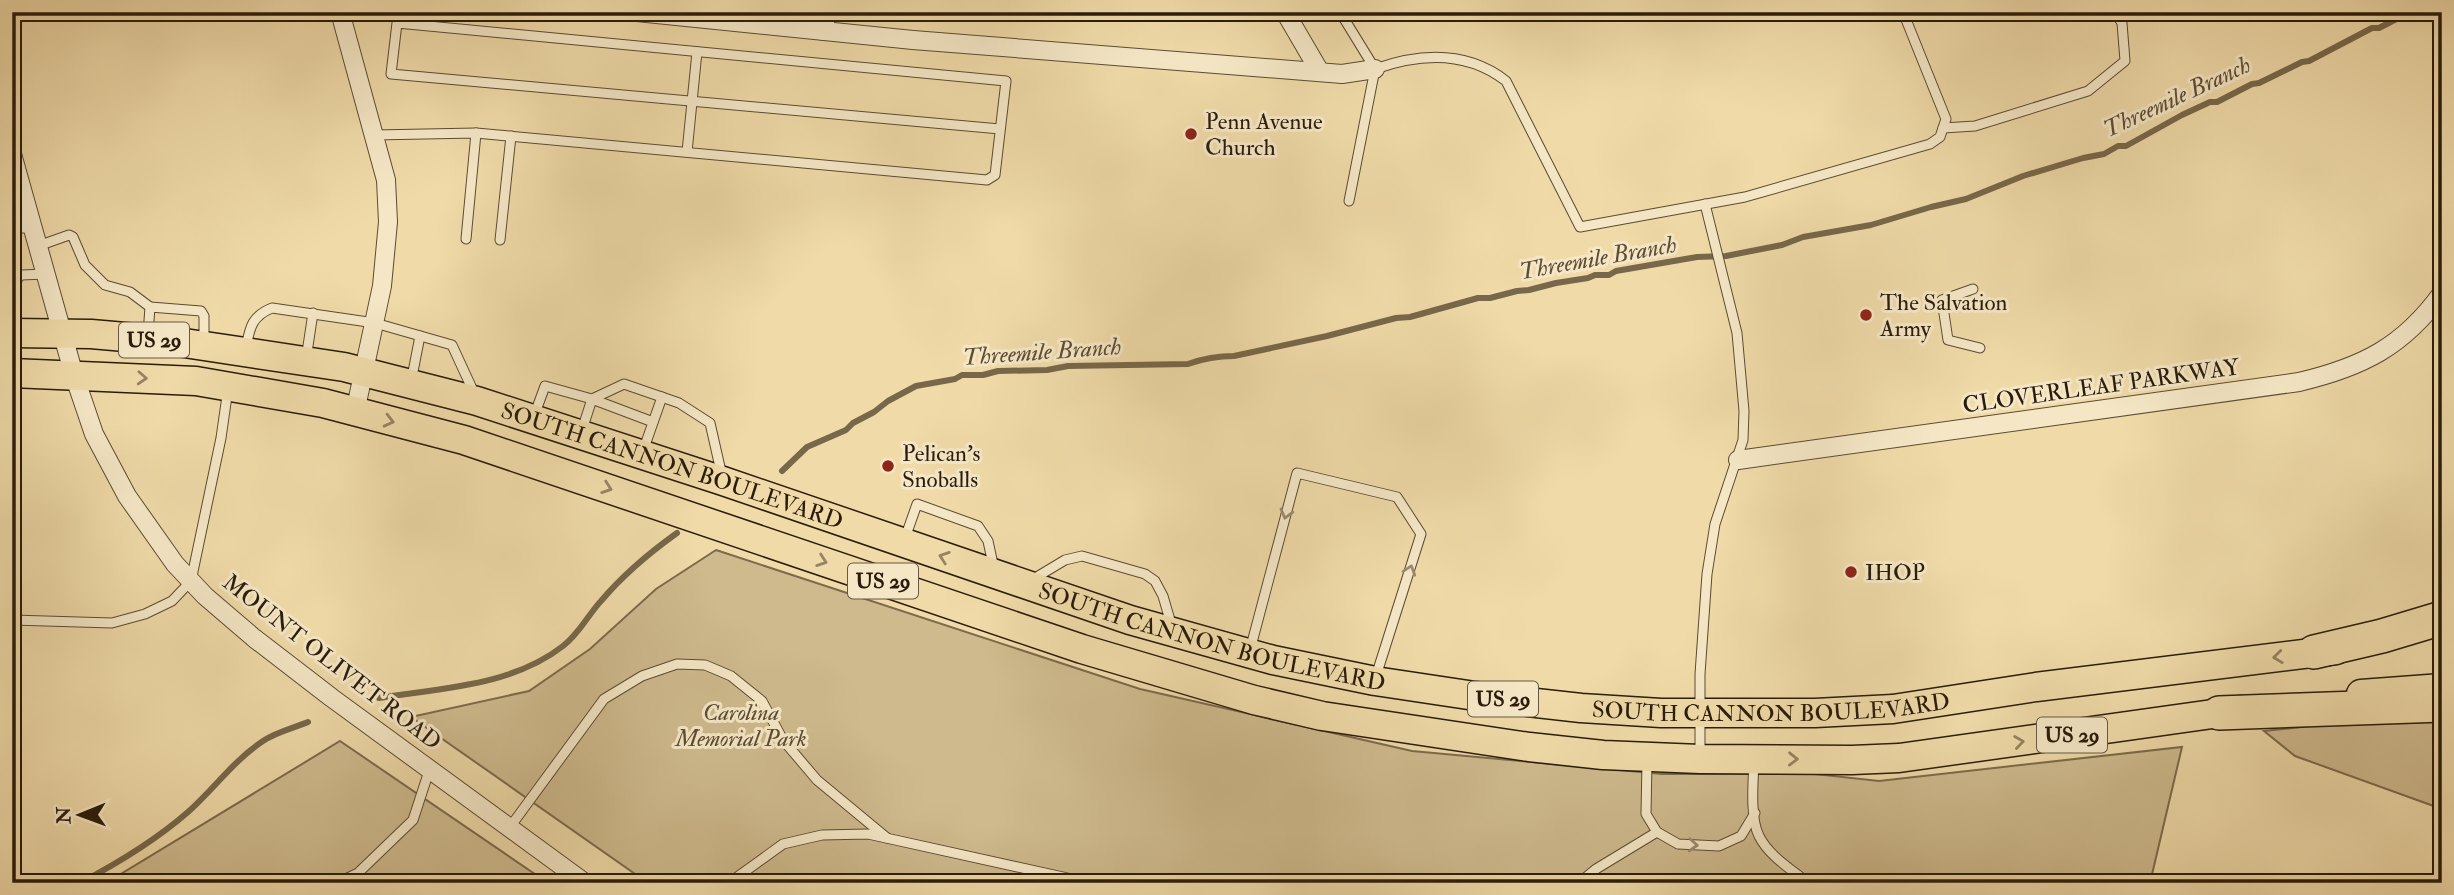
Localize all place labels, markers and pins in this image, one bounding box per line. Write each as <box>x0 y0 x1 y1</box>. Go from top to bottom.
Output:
place label: Penn Avenue Church <box>1205 107 1323 162</box>
marker: Penn Avenue Church <box>1183 126 1199 142</box>
place label: The Salvation Army <box>1879 288 2007 343</box>
marker: The Salvation Army <box>1858 307 1874 323</box>
place label: Pelican's Snoballs <box>902 439 980 494</box>
marker: Pelican's Snoballs <box>880 458 896 474</box>
place label: IHOP <box>1865 558 1925 587</box>
marker: IHOP <box>1843 564 1859 580</box>

